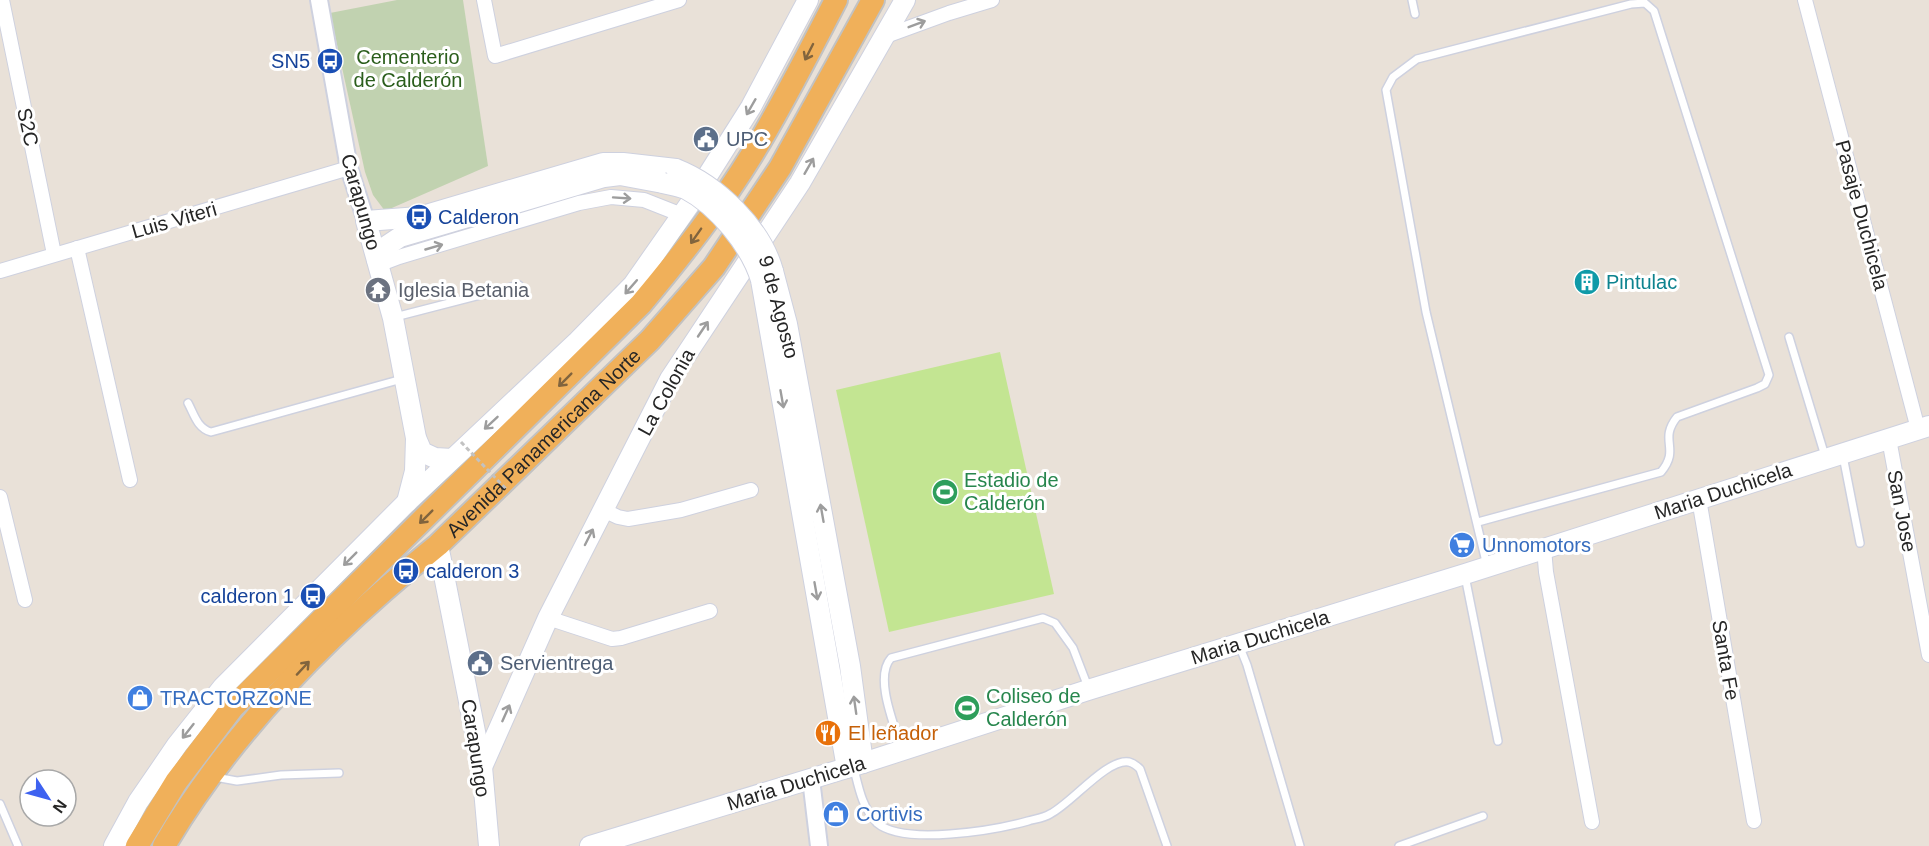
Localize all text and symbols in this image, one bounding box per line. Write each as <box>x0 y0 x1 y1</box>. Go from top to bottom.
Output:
one-way arrow <box>907 18 926 29</box>
one-way arrow <box>803 43 815 60</box>
bus stop icon: SN5 <box>315 46 345 76</box>
park label: Cementerio de Calderón <box>354 46 462 91</box>
place label: SN5 <box>271 50 310 72</box>
one-way arrow <box>744 98 756 115</box>
street label: S2C <box>13 106 43 148</box>
public building icon: UPC <box>691 124 721 154</box>
place label: UPC <box>726 128 768 150</box>
street label: Pasaje Duchicela <box>1831 138 1893 293</box>
street label: Carapungo <box>337 151 385 253</box>
one-way arrow <box>804 158 816 175</box>
one-way arrow <box>611 193 631 204</box>
street label: Luis Viteri <box>129 197 219 243</box>
bus stop icon: Calderon <box>404 202 434 232</box>
place label: Calderon <box>438 206 519 228</box>
one-way arrow <box>690 227 702 243</box>
one-way arrow <box>424 241 443 252</box>
street label: 9 de Agosto <box>755 253 803 361</box>
building icon: Pintulac <box>1572 267 1602 297</box>
place label: Pintulac <box>1606 271 1677 293</box>
temple icon: Iglesia Betania <box>363 275 393 305</box>
place label: Iglesia Betania <box>398 279 530 301</box>
one-way arrow <box>624 279 638 294</box>
one-way arrow <box>696 321 709 338</box>
street label: Avenida Panamericana Norte <box>442 344 645 542</box>
street label: La Colonia <box>633 344 699 439</box>
one-way arrow <box>557 372 572 387</box>
one-way arrow <box>777 389 788 409</box>
one-way arrow <box>484 415 499 429</box>
street label: Maria Duchicela <box>1651 458 1795 524</box>
street label: San Jose <box>1883 468 1921 554</box>
place label: Estadio de Calderón <box>964 469 1059 514</box>
sports icon: Estadio de Calderón <box>930 477 960 507</box>
one-way arrow <box>816 504 827 523</box>
one-way arrow <box>419 509 434 524</box>
one-way arrow <box>584 529 596 547</box>
supermarket icon: Unnomotors <box>1447 530 1477 560</box>
place label: Unnomotors <box>1482 534 1591 556</box>
one-way arrow <box>343 551 358 566</box>
bus stop icon: calderon 3 <box>391 556 421 586</box>
place label: calderon 3 <box>426 560 519 582</box>
bus stop icon: calderon 1 <box>298 581 328 611</box>
one-way arrow <box>811 581 822 601</box>
place label: calderon 1 <box>201 585 294 607</box>
street label: Maria Duchicela <box>1188 605 1333 668</box>
street label: Santa Fe <box>1708 618 1744 702</box>
public building icon: Servientrega <box>465 648 495 678</box>
place label: Servientrega <box>500 652 614 674</box>
one-way arrow <box>296 661 310 676</box>
shop icon: TRACTORZONE <box>125 683 155 713</box>
place label: Coliseo de Calderón <box>986 685 1081 730</box>
place label: TRACTORZONE <box>160 687 312 709</box>
sports icon: Coliseo de Calderón <box>952 693 982 723</box>
one-way arrow <box>850 696 861 715</box>
street label: Carapungo <box>457 697 495 799</box>
one-way arrow <box>500 705 512 723</box>
restaurant icon: El leñador <box>813 718 843 748</box>
place label: El leñador <box>848 722 938 744</box>
one-way arrow <box>182 723 195 739</box>
street label: Maria Duchicela <box>724 751 869 814</box>
north arrow <box>18 768 78 828</box>
text: N <box>49 797 70 816</box>
shop icon: Cortivis <box>821 799 851 829</box>
place label: Cortivis <box>856 803 923 825</box>

